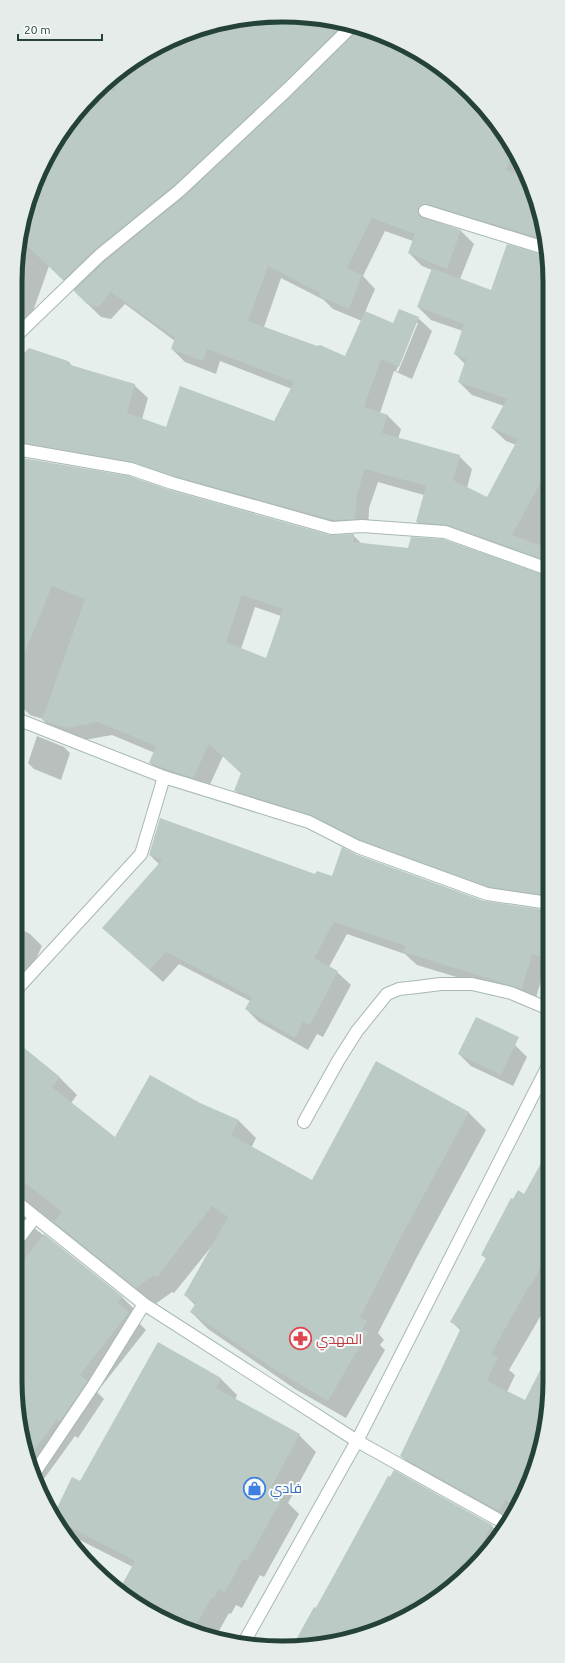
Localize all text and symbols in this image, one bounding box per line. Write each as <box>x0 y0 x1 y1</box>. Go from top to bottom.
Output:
scale bar <box>18 16 102 42</box>
text: 20 m <box>24 23 51 36</box>
pharmacy icon: المهدي <box>288 1326 314 1352</box>
place label: المهدي <box>316 1331 362 1351</box>
shop icon: فادي <box>242 1475 268 1501</box>
place label: فادي <box>270 1480 302 1500</box>

